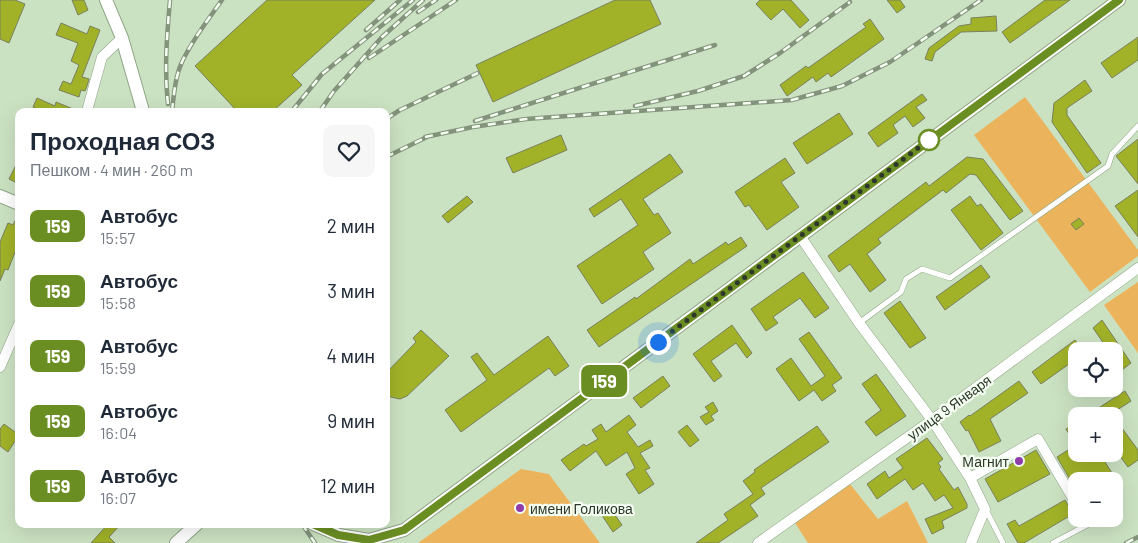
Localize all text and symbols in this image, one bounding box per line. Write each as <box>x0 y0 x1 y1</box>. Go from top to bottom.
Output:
button: heart <box>323 125 375 177</box>
text: Проходная СОЗ <box>30 126 215 155</box>
unlabelled marker <box>918 129 940 151</box>
text: Пешком · 4 мин · 260 m <box>30 160 193 179</box>
text: Автобус <box>100 204 178 227</box>
text: 2 мин <box>327 214 375 237</box>
text: 159 <box>45 215 70 237</box>
text: 15:57 <box>100 228 135 247</box>
text: Автобус <box>100 269 178 292</box>
text: 3 мин <box>327 279 375 302</box>
text: 159 <box>45 280 70 302</box>
text: 15:58 <box>100 293 136 312</box>
your location <box>646 330 671 355</box>
text: Автобус <box>100 334 178 357</box>
map controls <box>1068 342 1123 527</box>
button: locate <box>1068 342 1123 397</box>
text: 4 мин <box>327 344 375 367</box>
text: 159 <box>45 345 70 367</box>
text: 15:59 <box>100 358 136 377</box>
line badge: 159 <box>575 365 633 397</box>
text: 159 <box>591 370 617 392</box>
street label: улица 9 Января <box>904 371 994 443</box>
text: Автобус <box>100 399 178 422</box>
button: + <box>1068 407 1123 462</box>
text: 9 мин <box>327 409 375 432</box>
text: 159 <box>45 410 70 432</box>
text: 16:04 <box>100 423 137 442</box>
place label: Магнит <box>962 453 1010 470</box>
marker: Магнит <box>1013 455 1025 467</box>
text: Автобус <box>100 464 178 487</box>
button: − <box>1068 472 1123 527</box>
text: 12 мин <box>320 474 375 497</box>
text: 159 <box>45 475 70 497</box>
text: 16:07 <box>100 488 136 507</box>
place label: имени Голикова <box>530 500 633 517</box>
marker: имени Голикова <box>514 502 526 514</box>

